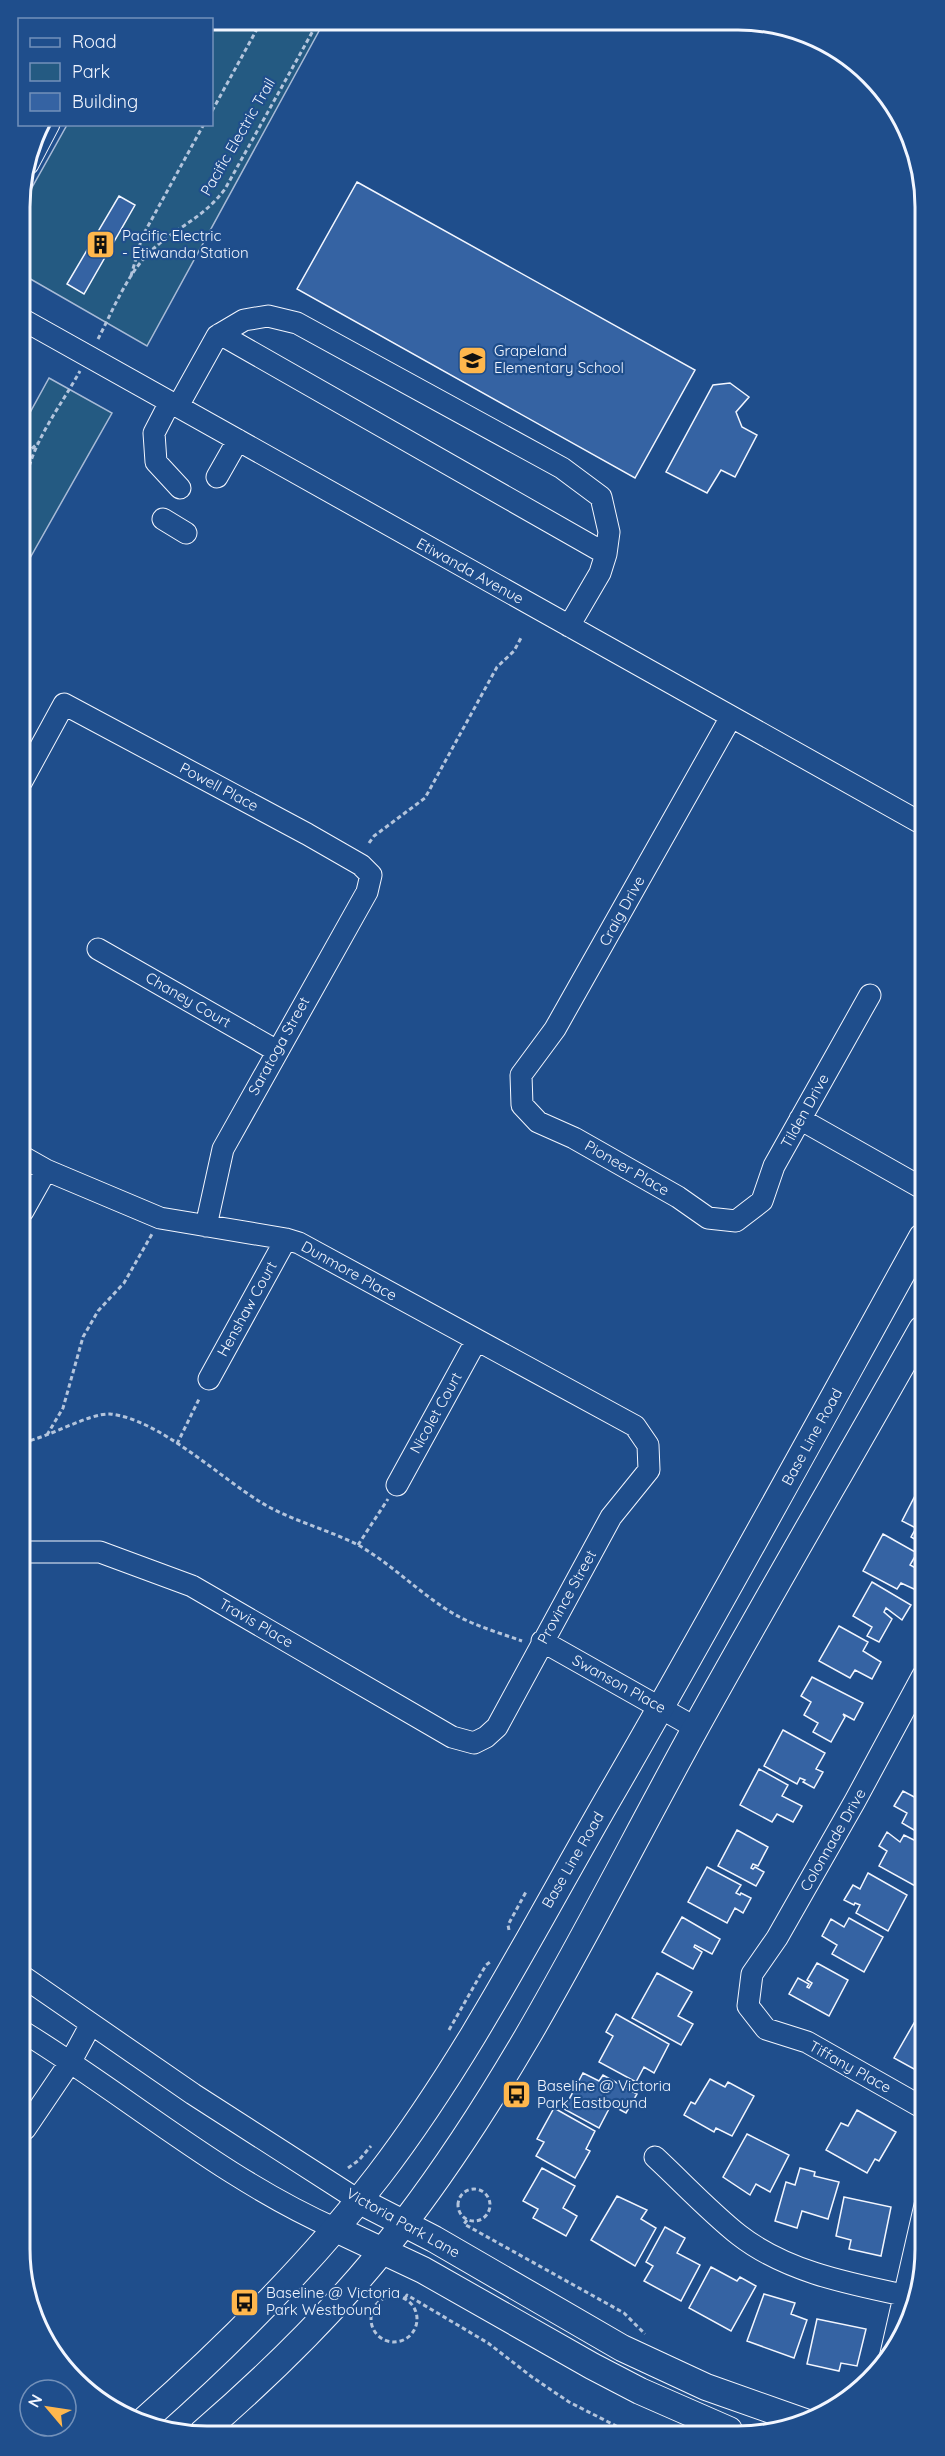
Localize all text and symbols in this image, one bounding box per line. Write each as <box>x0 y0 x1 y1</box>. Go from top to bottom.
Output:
legend <box>18 18 213 126</box>
text: Road <box>72 30 117 53</box>
text: Park <box>72 60 110 83</box>
street label: Pacific Electric Trail <box>196 74 279 199</box>
text: Building <box>72 90 138 113</box>
place label: Pacific Electric - Etiwanda Station <box>122 226 249 262</box>
building icon: Pacific Electric - Etiwanda Station <box>85 229 117 261</box>
place label: Grapeland Elementary School <box>494 341 624 377</box>
school or university icon: Grapeland Elementary School <box>457 344 489 376</box>
street label: Etiwanda Avenue <box>413 533 527 608</box>
street label: Powell Place <box>177 758 262 815</box>
street label: Craig Drive <box>595 872 649 949</box>
street label: Chaney Court <box>142 968 234 1032</box>
street label: Saratoga Street <box>244 993 313 1098</box>
street label: Tilden Drive <box>776 1070 833 1151</box>
street label: Pioneer Place <box>582 1136 673 1199</box>
street label: Dunmore Place <box>298 1236 400 1305</box>
street label: Henshaw Court <box>213 1258 281 1360</box>
street label: Nicolet Court <box>405 1369 466 1457</box>
street label: Base Line Road <box>777 1385 846 1489</box>
street label: Province Street <box>533 1546 600 1647</box>
street label: Travis Place <box>216 1594 297 1651</box>
street label: Swanson Place <box>569 1650 669 1717</box>
street label: Colonnade Drive <box>795 1785 870 1894</box>
street label: Base Line Road <box>537 1808 608 1911</box>
street label: Tiffany Place <box>806 2036 895 2097</box>
place label: Baseline @ Victoria Park Eastbound <box>537 2076 671 2112</box>
bus stop icon: Baseline @ Victoria Park Eastbound <box>500 2079 532 2111</box>
street label: Victoria Park Lane <box>343 2183 464 2262</box>
place label: Baseline @ Victoria Park Westbound <box>266 2283 400 2319</box>
bus stop icon: Baseline @ Victoria Park Westbound <box>229 2286 261 2318</box>
north arrow <box>18 2378 78 2438</box>
text: N <box>23 2391 46 2411</box>

